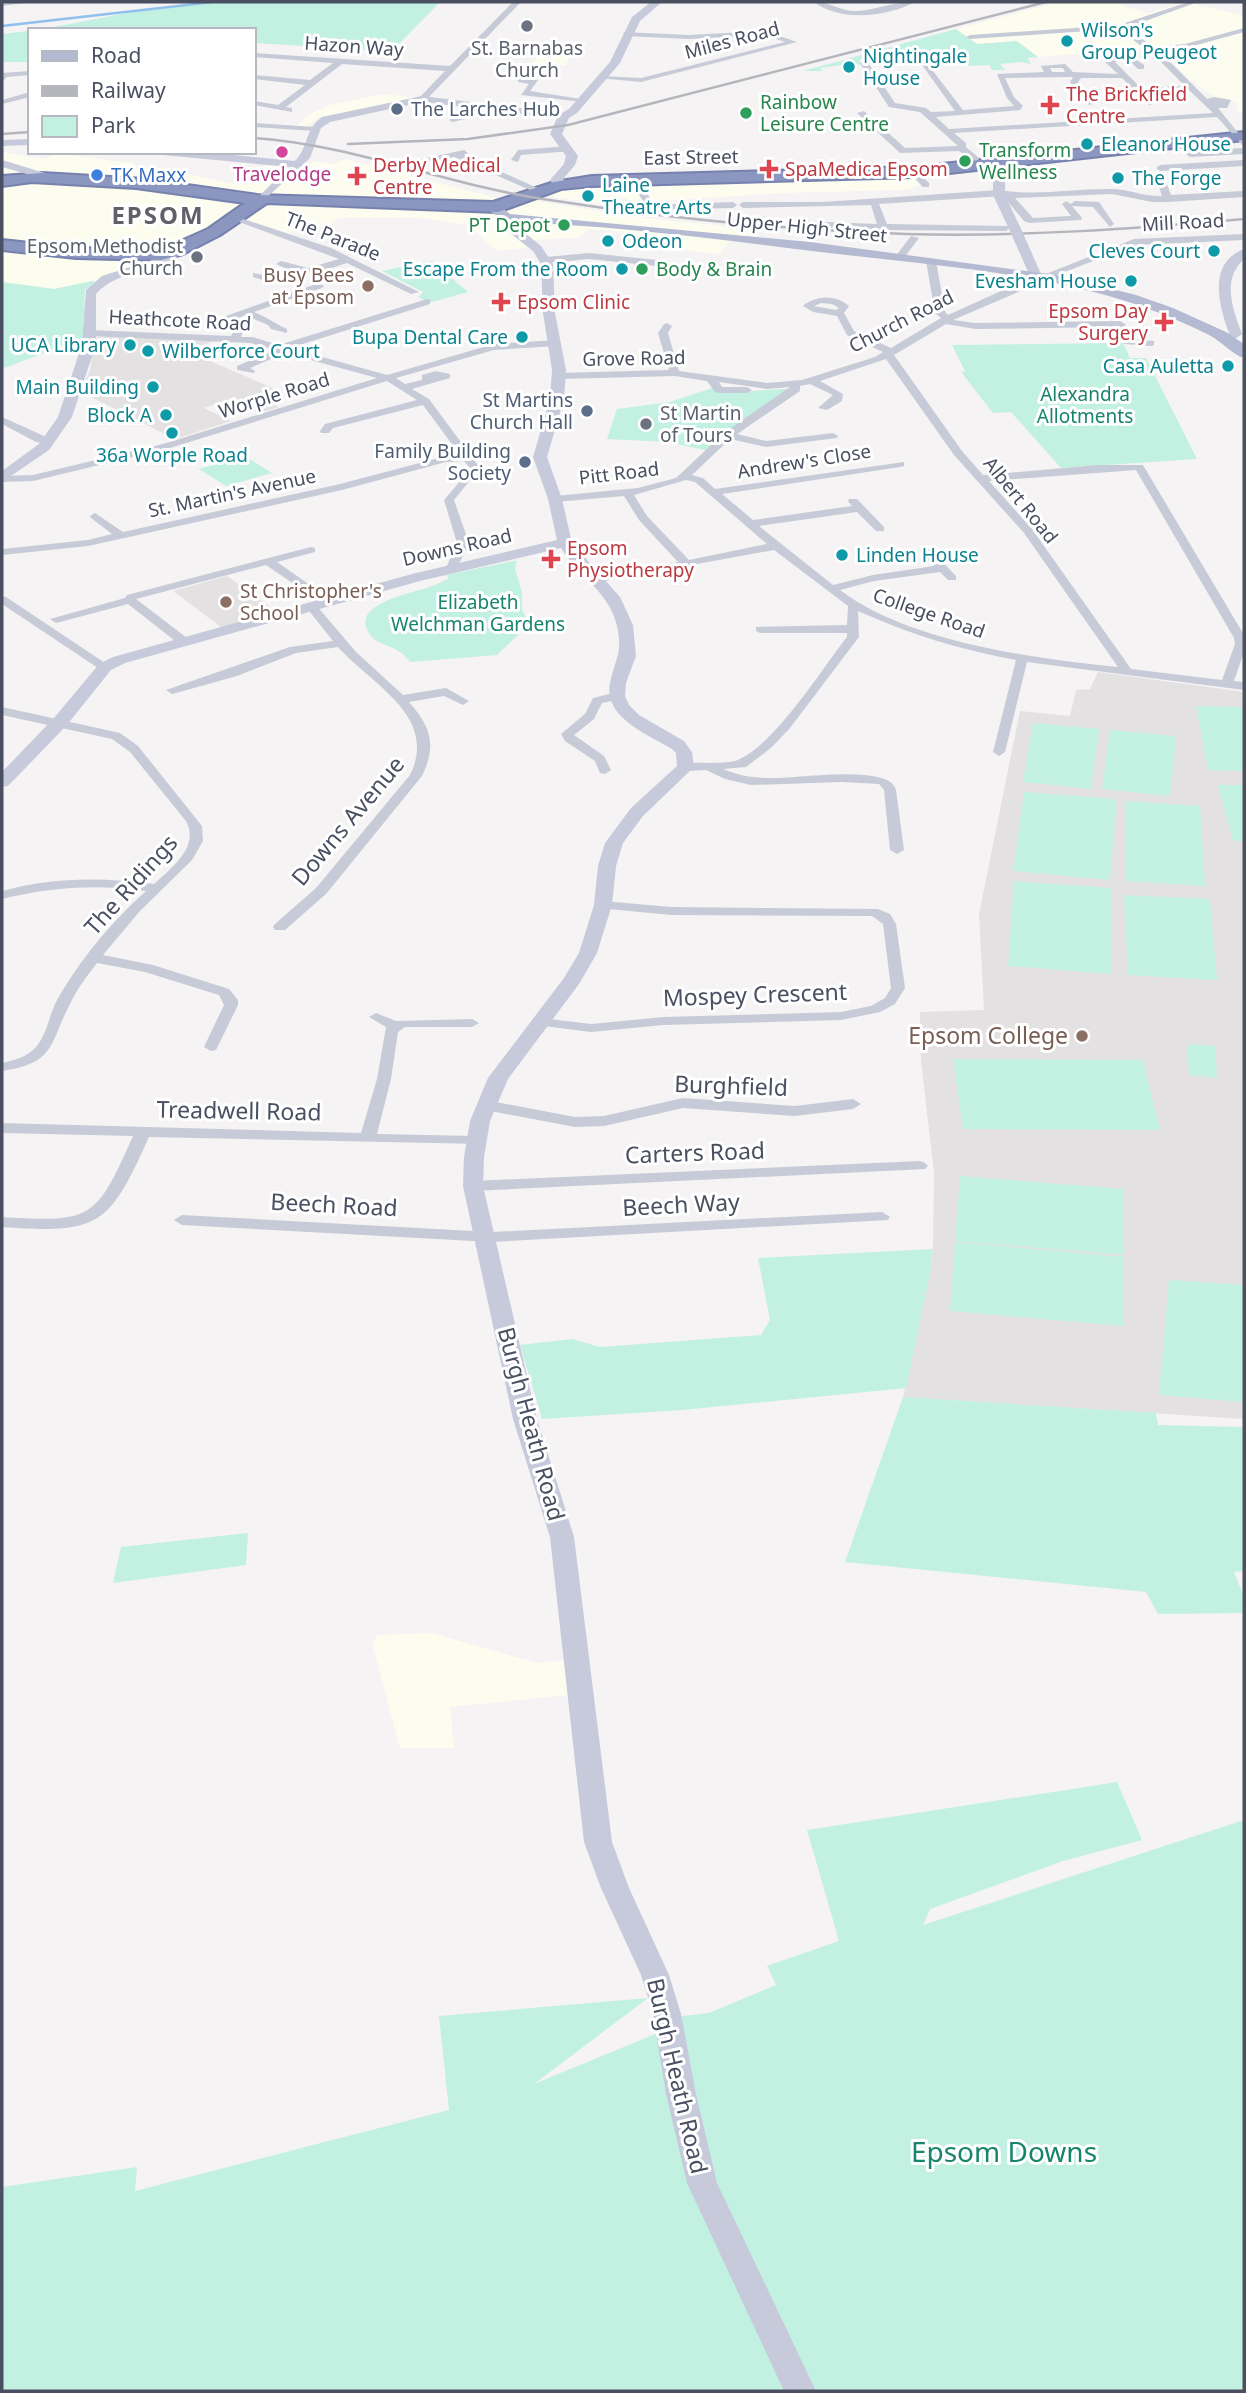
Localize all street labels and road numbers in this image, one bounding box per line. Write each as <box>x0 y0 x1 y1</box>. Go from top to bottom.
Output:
street label: Miles Road <box>682 15 782 65</box>
street label: Hazon Way <box>303 30 405 62</box>
street label: East Street <box>643 143 739 171</box>
street label: The Parade <box>281 205 385 267</box>
street label: Upper High Street <box>725 206 889 248</box>
street label: Mill Road <box>1141 207 1225 237</box>
street label: Church Road <box>844 283 958 359</box>
street label: Heathcote Road <box>108 303 252 337</box>
street label: Grove Road <box>582 344 686 372</box>
street label: Worple Road <box>215 366 333 424</box>
street label: Andrew's Close <box>735 438 873 484</box>
street label: Albert Road <box>978 451 1064 549</box>
street label: Pitt Road <box>577 455 661 491</box>
street label: St. Martin's Avenue <box>146 463 318 523</box>
street label: Downs Road <box>400 522 514 572</box>
street label: College Road <box>869 582 989 644</box>
street label: Downs Avenue <box>283 749 411 892</box>
street label: The Ridings <box>76 827 184 942</box>
street label: Mospey Crescent <box>662 975 848 1013</box>
street label: Burghfield <box>674 1067 788 1103</box>
street label: Treadwell Road <box>156 1093 322 1127</box>
street label: Carters Road <box>624 1134 765 1170</box>
street label: Beech Road <box>270 1185 399 1223</box>
street label: Beech Way <box>621 1185 741 1223</box>
street label: Burgh Heath Road <box>491 1323 573 1524</box>
street label: Burgh Heath Road <box>640 1975 716 2177</box>

